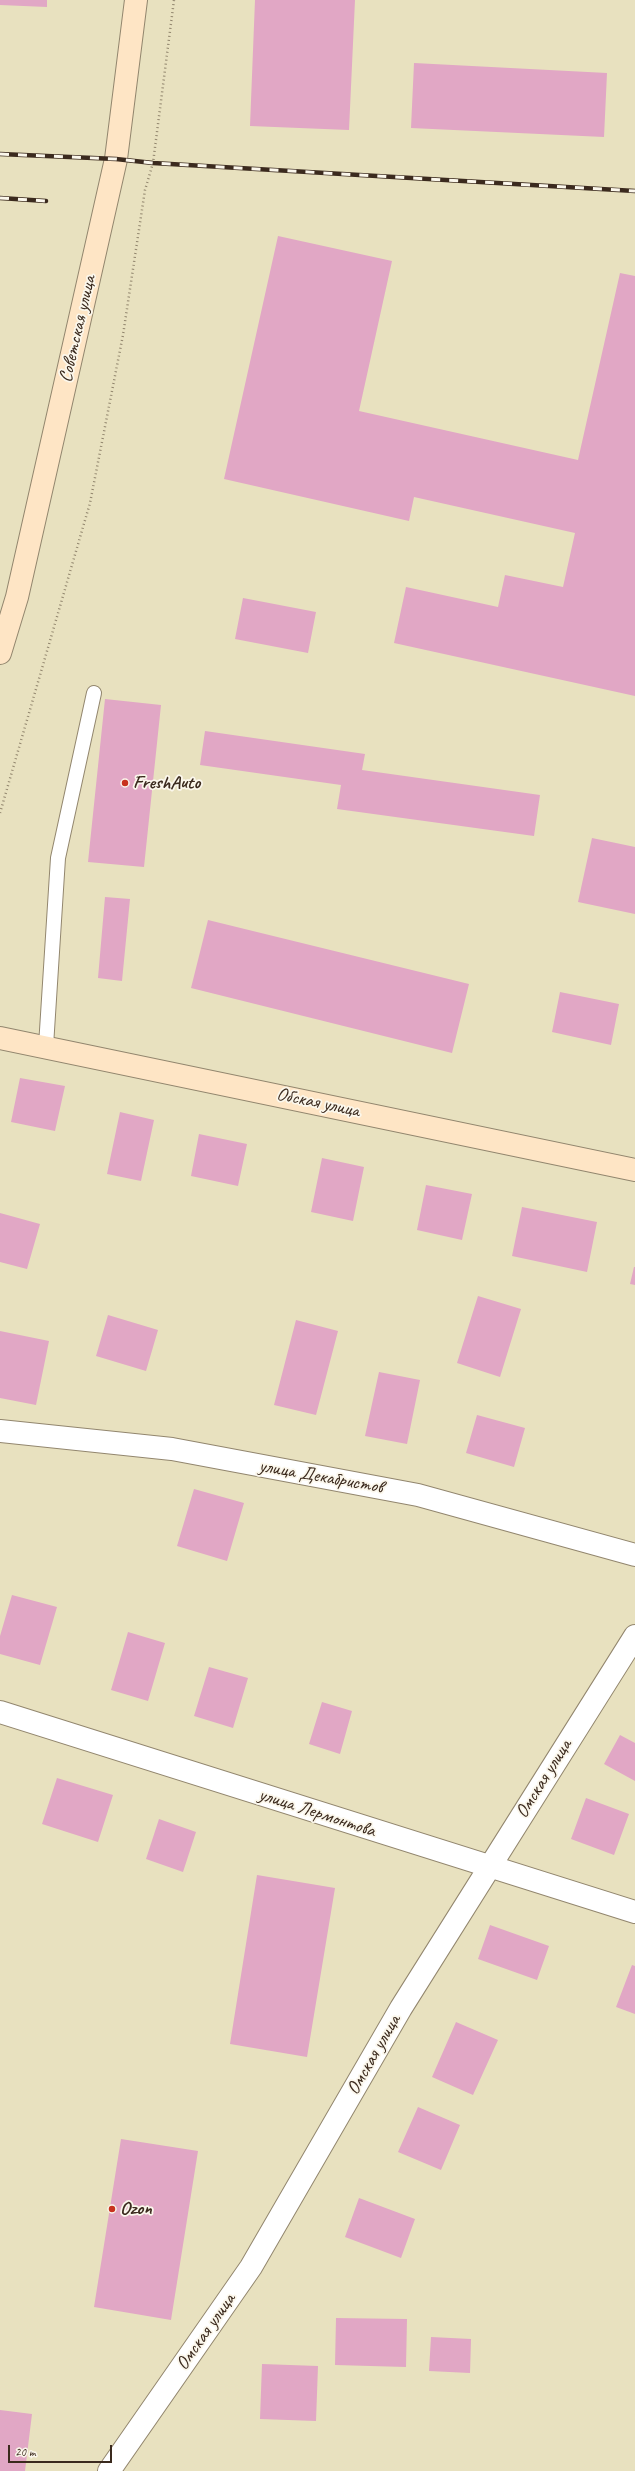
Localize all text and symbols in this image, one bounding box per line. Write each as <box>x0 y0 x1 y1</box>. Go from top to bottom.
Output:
street label: Советская улица <box>55 273 101 385</box>
place label: FreshAuto <box>133 772 200 794</box>
marker: FreshAuto <box>120 778 130 788</box>
street label: Обская улица <box>274 1083 362 1123</box>
street label: улица Декабристов <box>257 1455 385 1499</box>
street label: Омская улица <box>511 1736 577 1822</box>
street label: улица Лермонтова <box>256 1783 378 1843</box>
street label: Омская улица <box>342 2011 406 2099</box>
place label: Ozon <box>120 2198 152 2220</box>
marker: Ozon <box>107 2204 117 2214</box>
street label: Омская улица <box>171 2289 241 2375</box>
scale bar <box>10 2437 114 2463</box>
text: 20 m <box>15 2444 35 2460</box>

